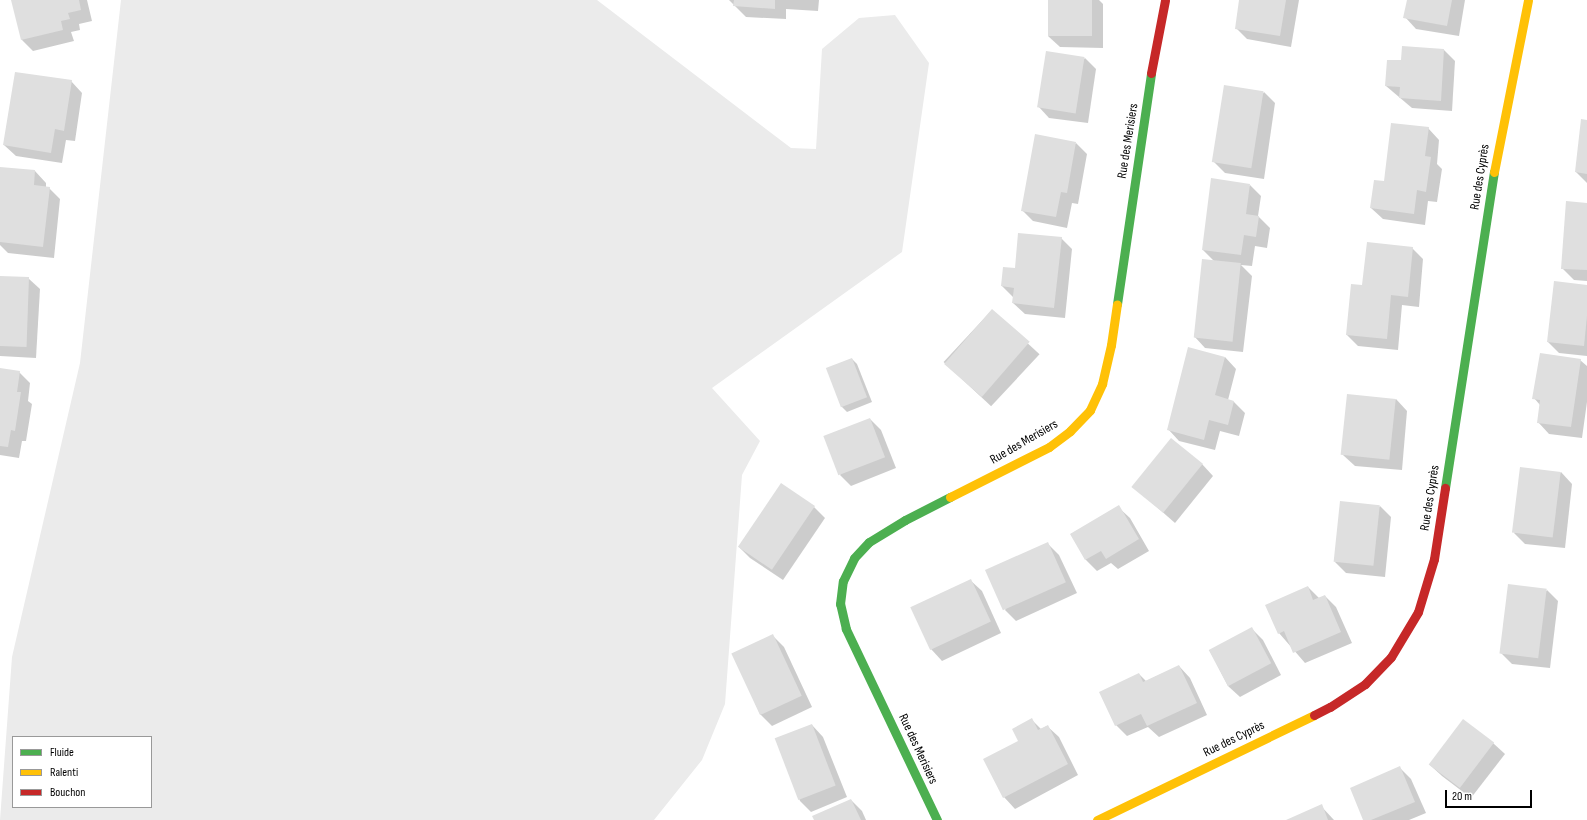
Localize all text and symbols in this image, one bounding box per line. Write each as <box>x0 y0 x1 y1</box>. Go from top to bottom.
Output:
street label: Rue des Merisiers <box>1114 102 1142 180</box>
street label: Rue des Cyprès <box>1467 143 1493 211</box>
street label: Rue des Merisiers <box>987 416 1061 468</box>
street label: Rue des Cyprès <box>1417 464 1443 532</box>
street label: Rue des Merisiers <box>895 711 941 787</box>
street label: Rue des Cyprès <box>1201 717 1267 761</box>
legend <box>12 736 152 808</box>
text: Fluide <box>50 745 74 760</box>
text: Ralenti <box>50 765 78 780</box>
scale bar <box>1447 782 1534 808</box>
text: Bouchon <box>50 785 85 800</box>
text: 20 m <box>1452 789 1472 804</box>

